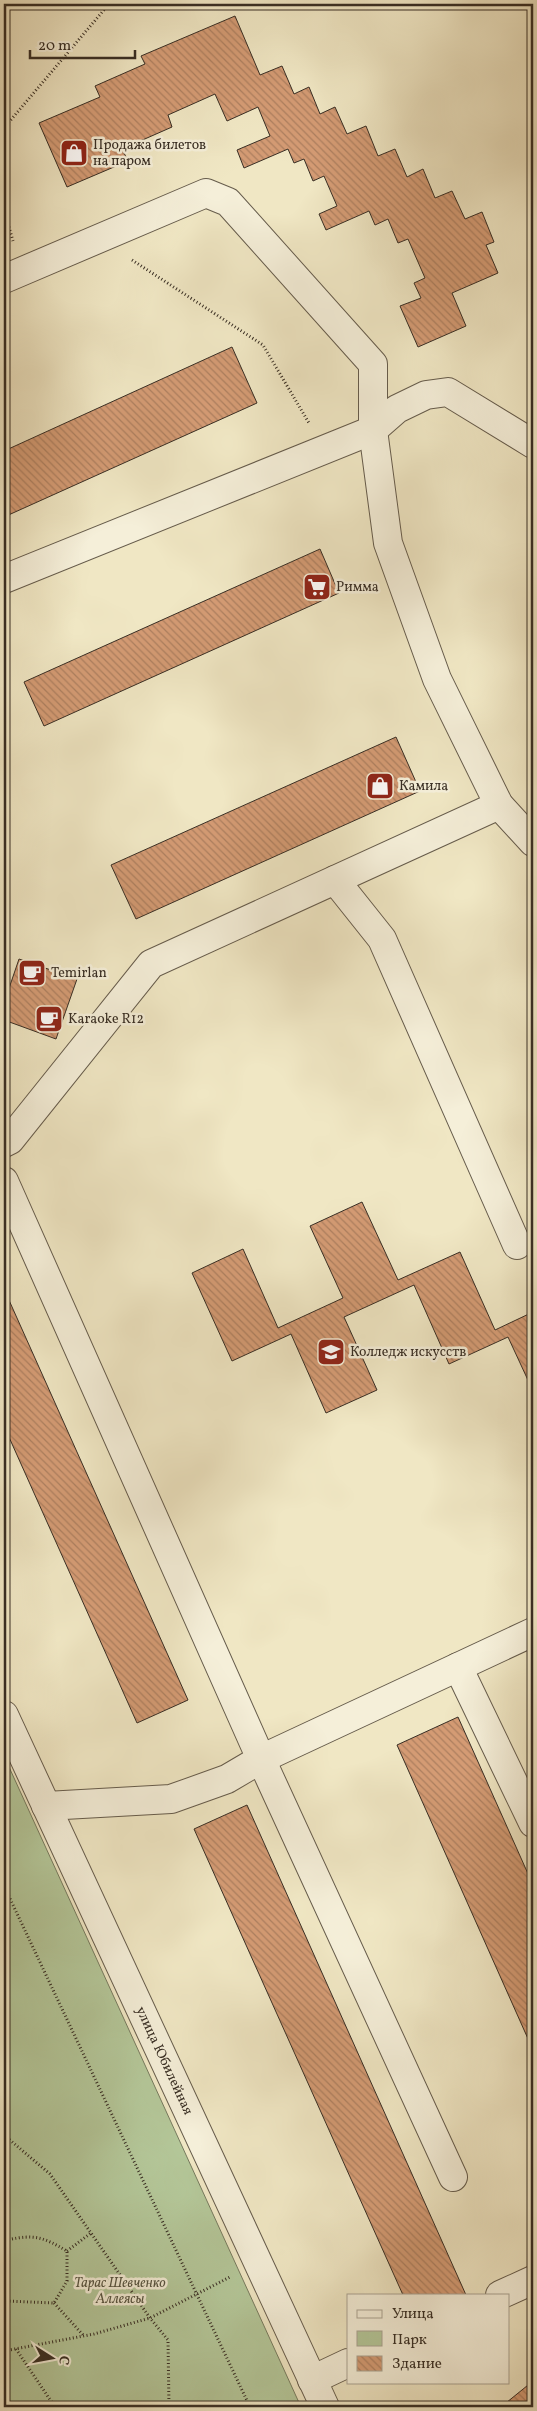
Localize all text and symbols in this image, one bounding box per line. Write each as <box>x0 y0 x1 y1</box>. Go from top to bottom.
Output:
scale bar <box>30 28 135 60</box>
text: 20 m <box>38 36 71 57</box>
place label: Продажа билетов на паром <box>93 136 206 171</box>
shop icon: Продажа билетов на паром <box>59 138 89 168</box>
supermarket icon: Римма <box>302 572 332 602</box>
place label: Римма <box>336 578 379 597</box>
shop icon: Камила <box>365 771 395 801</box>
place label: Камила <box>399 777 448 796</box>
cafe icon: Temirlan <box>17 958 47 988</box>
place label: Temirlan <box>51 964 107 983</box>
cafe icon: Karaoke R12 <box>34 1004 64 1034</box>
place label: Karaoke R12 <box>68 1010 144 1029</box>
school or university icon: Колледж искусств <box>316 1337 346 1367</box>
place label: Колледж искусств <box>350 1343 466 1362</box>
street label: улица Юбилейная <box>131 2003 198 2118</box>
park label: Тарас Шевченко Аллеясы <box>74 2274 166 2309</box>
legend <box>347 2294 510 2384</box>
text: Улица <box>392 2304 434 2325</box>
text: Парк <box>392 2330 427 2351</box>
north arrow <box>28 2334 78 2384</box>
text: С <box>53 2354 73 2366</box>
text: Здание <box>392 2354 442 2375</box>

